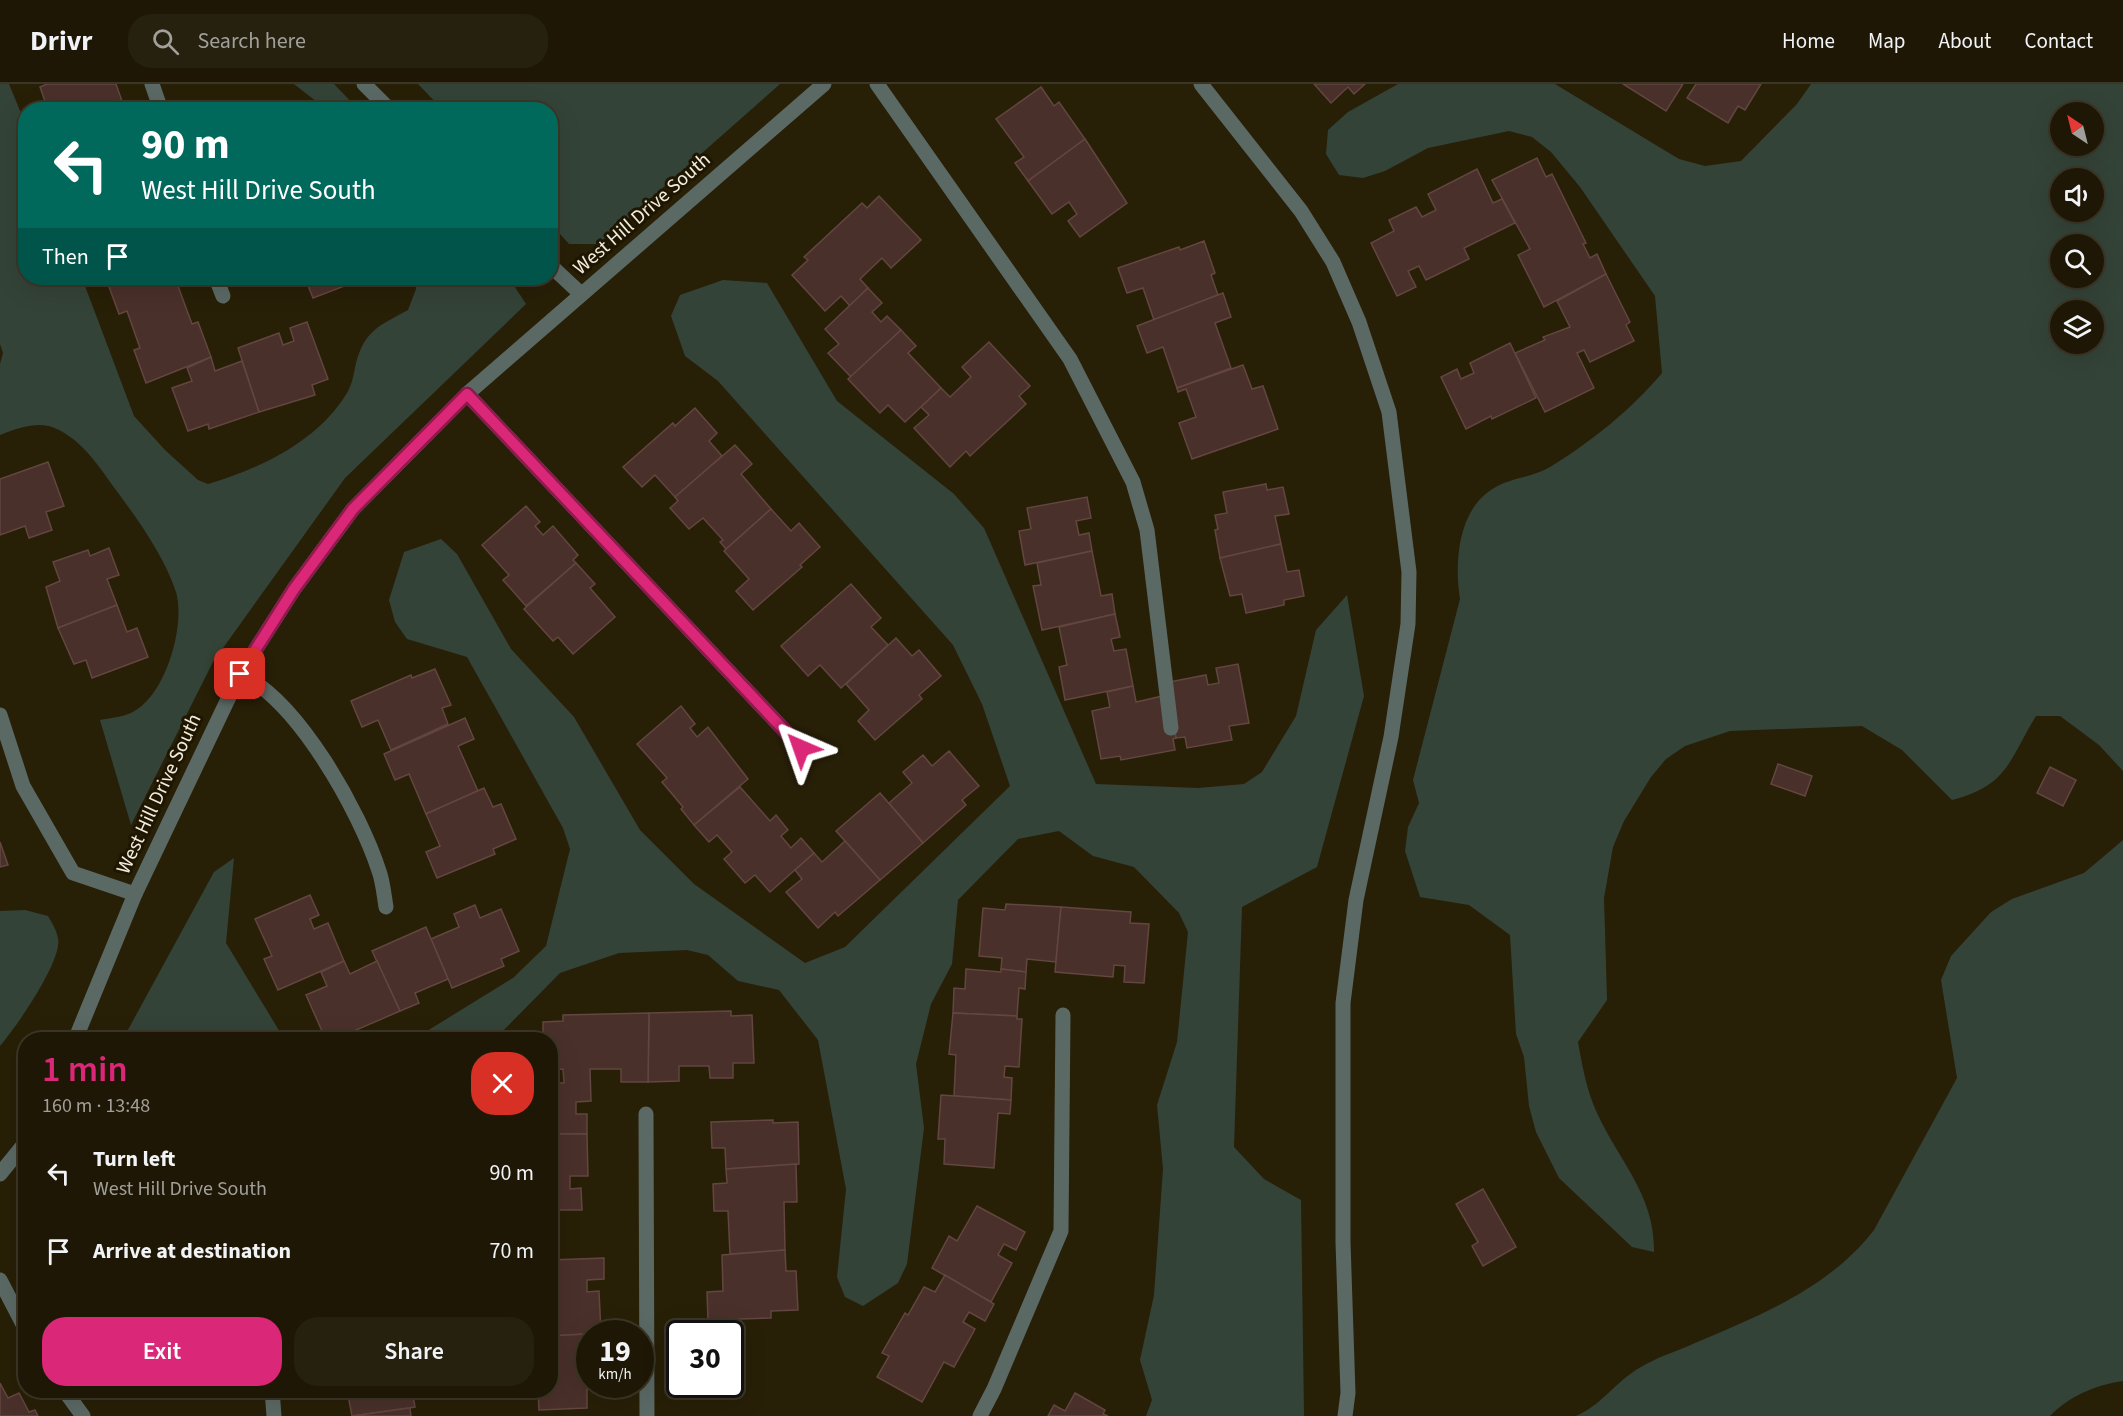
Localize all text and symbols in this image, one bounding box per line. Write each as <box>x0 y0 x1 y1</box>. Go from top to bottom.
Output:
search box <box>128 14 548 68</box>
text: Drivr <box>30 21 92 61</box>
icon: search <box>149 25 182 58</box>
text: Search here <box>197 25 306 57</box>
text: Home <box>1782 26 1835 56</box>
text: Map <box>1868 26 1906 56</box>
text: About <box>1939 26 1991 56</box>
text: Contact <box>2024 26 2093 56</box>
north arrow <box>2050 102 2104 156</box>
map controls <box>2050 102 2104 354</box>
text: 90 m <box>141 115 230 175</box>
icon: left <box>42 126 120 204</box>
street label: West Hill Drive South <box>567 146 717 282</box>
button: sound <box>2050 168 2104 222</box>
text: West Hill Drive South <box>141 171 376 210</box>
button: search <box>2050 234 2104 288</box>
icon: arrive <box>101 240 134 273</box>
text: Then <box>42 241 89 273</box>
button: layers <box>2050 300 2104 354</box>
pin <box>214 648 265 699</box>
icon: arrive <box>223 657 256 690</box>
street label: West Hill Drive South <box>110 709 208 879</box>
position arrow <box>769 716 833 780</box>
text: 1 min <box>42 1044 128 1095</box>
button: close <box>471 1052 534 1115</box>
text: 160 m · 13:48 <box>42 1092 150 1120</box>
text: Turn left <box>93 1143 175 1175</box>
icon: left <box>42 1157 75 1190</box>
text: 90 m <box>489 1157 534 1189</box>
text: West Hill Drive South <box>93 1175 267 1203</box>
icon: arrive <box>42 1235 75 1268</box>
text: Arrive at destination <box>93 1235 291 1267</box>
text: 70 m <box>489 1235 534 1267</box>
button: Exit <box>42 1317 282 1386</box>
button: Share <box>294 1317 534 1386</box>
speed limit sign: 30 <box>666 1320 744 1398</box>
text: 19 <box>599 1330 631 1373</box>
text: km/h <box>598 1364 632 1385</box>

